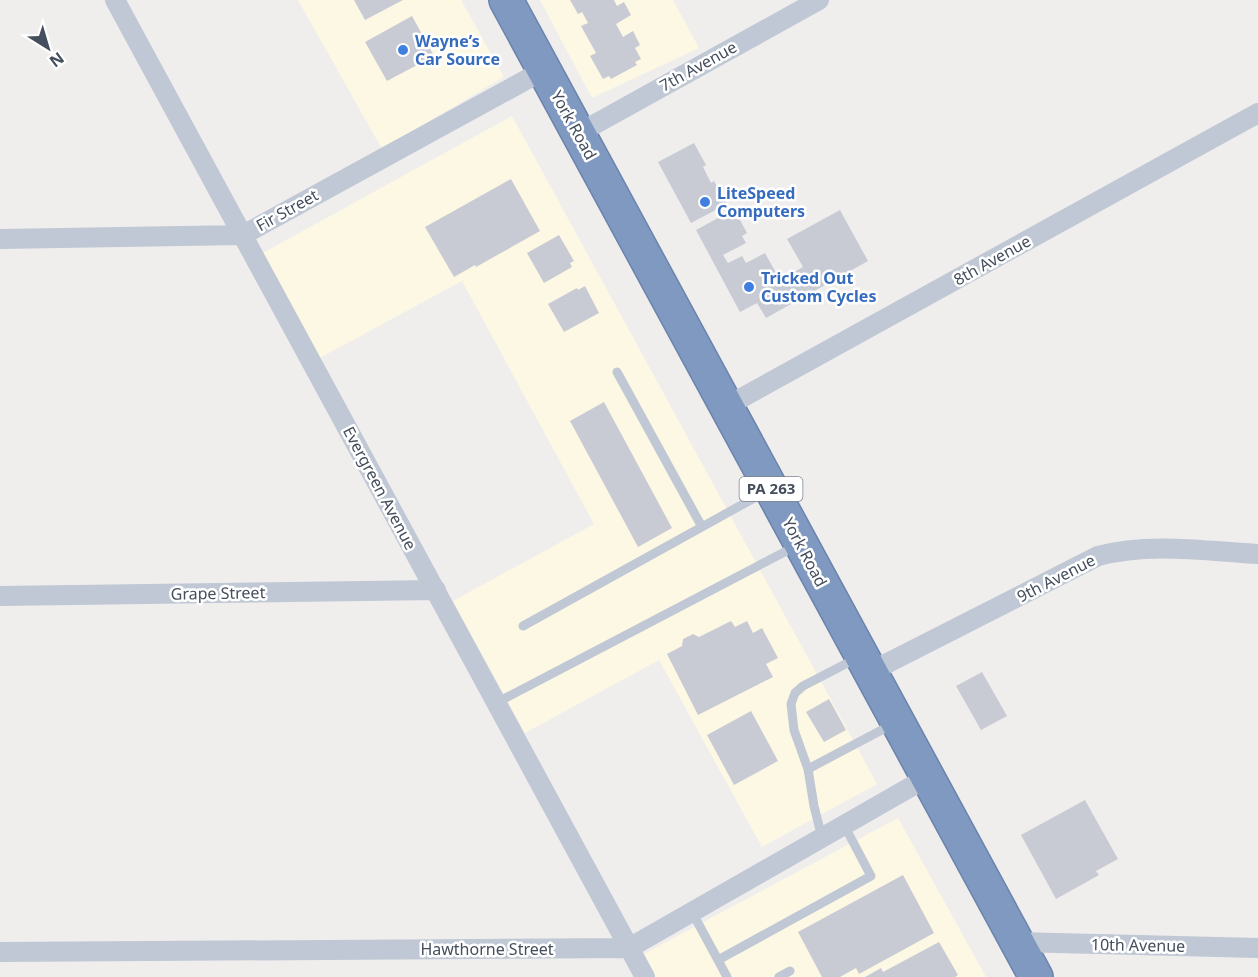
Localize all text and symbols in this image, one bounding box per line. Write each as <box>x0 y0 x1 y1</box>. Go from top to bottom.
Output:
north arrow <box>18 18 78 78</box>
place label: Wayne’s Car Source <box>415 30 500 70</box>
street label: 7th Avenue <box>655 36 741 96</box>
marker: Wayne’s Car Source <box>396 43 410 57</box>
text: N <box>45 47 69 73</box>
street label: York Road <box>546 87 602 163</box>
place label: LiteSpeed Computers <box>717 182 805 222</box>
street label: Fir Street <box>252 184 322 236</box>
marker: LiteSpeed Computers <box>698 195 712 209</box>
street label: 8th Avenue <box>949 230 1035 290</box>
place label: Tricked Out Custom Cycles <box>761 267 876 307</box>
marker: Tricked Out Custom Cycles <box>742 280 756 294</box>
street label: Evergreen Avenue <box>338 422 422 554</box>
road number: PA 263 <box>740 477 802 501</box>
street label: York Road <box>778 513 832 591</box>
street label: 9th Avenue <box>1013 549 1099 607</box>
street label: Grape Street <box>171 581 266 605</box>
street label: 10th Avenue <box>1091 933 1185 957</box>
street label: Hawthorne Street <box>420 938 554 960</box>

